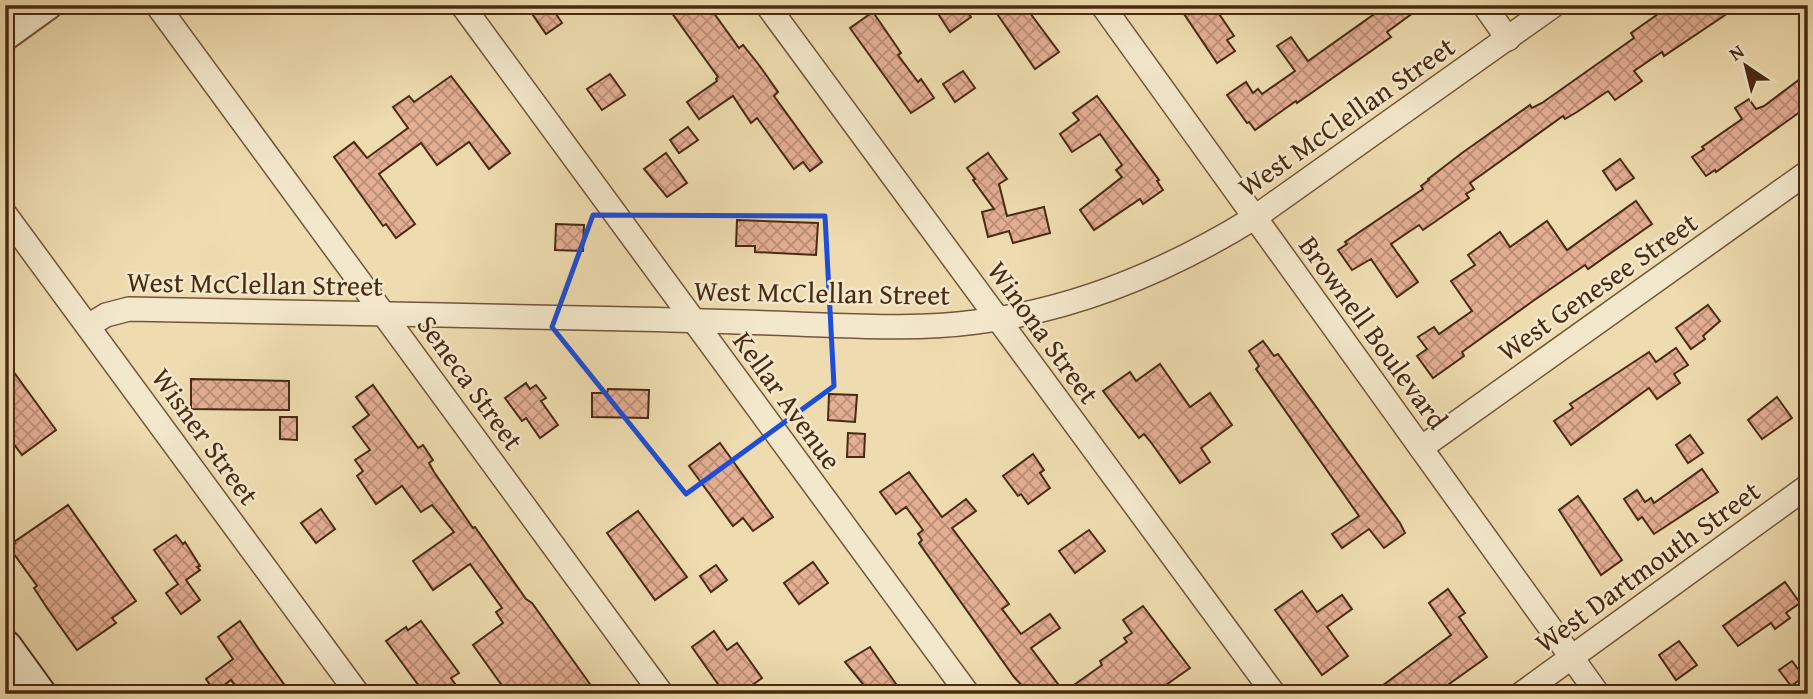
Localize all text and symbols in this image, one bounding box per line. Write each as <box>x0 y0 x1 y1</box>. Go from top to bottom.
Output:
street label: West McClellan Street <box>1229 26 1463 206</box>
north arrow <box>1712 32 1782 102</box>
text: N <box>1723 37 1750 67</box>
street label: West Genesee Street <box>1489 201 1705 370</box>
street label: Brownell Boulevard <box>1290 227 1458 437</box>
street label: Winona Street <box>978 252 1110 412</box>
street label: West McClellan Street <box>127 260 384 306</box>
street label: West McClellan Street <box>694 269 951 315</box>
street label: Seneca Street <box>408 306 534 458</box>
street label: Kellar Avenue <box>724 322 852 478</box>
street label: Wisner Street <box>142 359 270 513</box>
street label: West Dartmouth Street <box>1526 470 1768 662</box>

